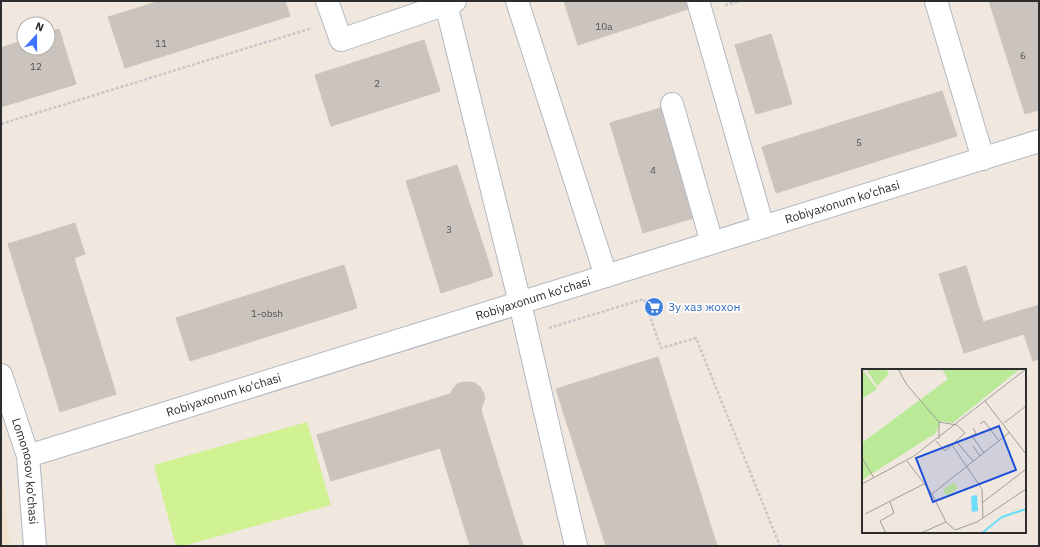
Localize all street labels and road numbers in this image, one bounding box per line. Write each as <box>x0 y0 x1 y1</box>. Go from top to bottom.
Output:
street label: Robiyaxonum ko'chasi <box>783 177 902 227</box>
street label: Robiyaxonum ko'chasi <box>474 273 592 323</box>
street label: Robiyaxonum ko'chasi <box>164 370 283 419</box>
street label: Lomonosov ko'chasi <box>9 416 41 525</box>

